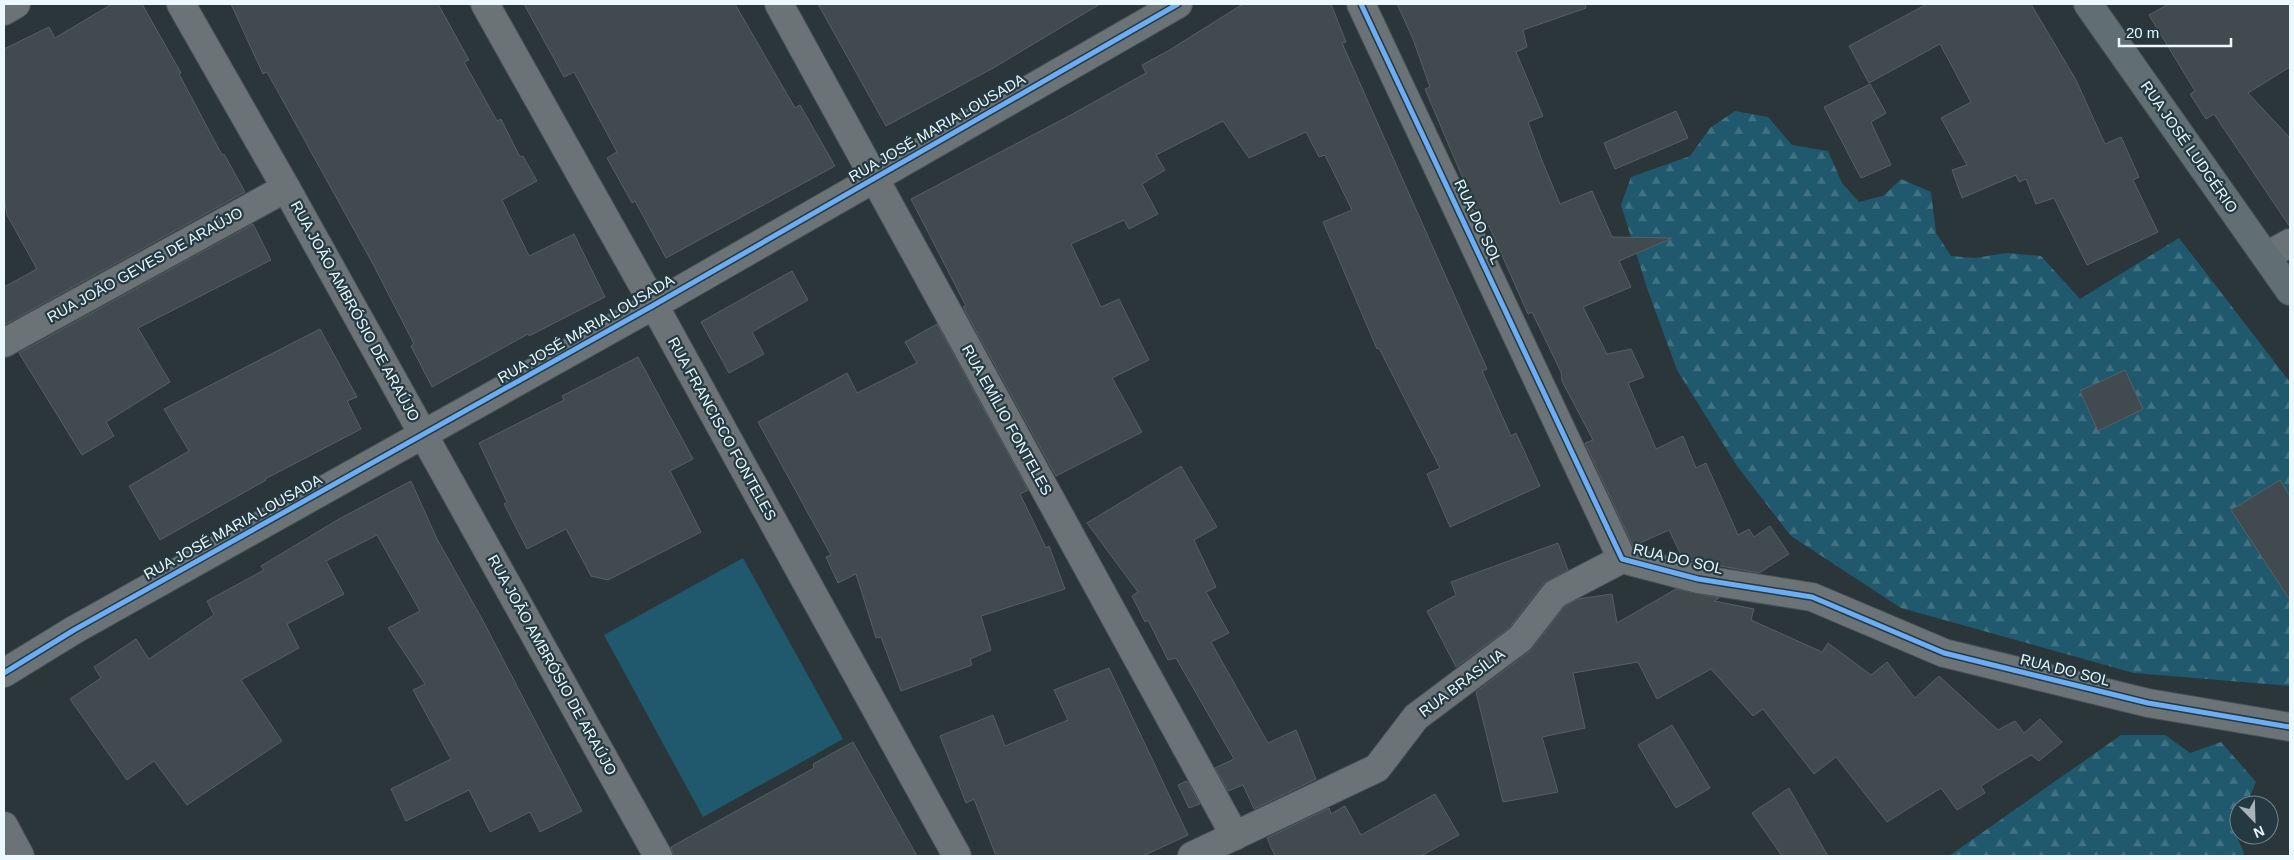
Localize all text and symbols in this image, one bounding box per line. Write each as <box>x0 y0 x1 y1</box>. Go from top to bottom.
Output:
scale bar <box>2119 15 2232 47</box>
text: 20 m <box>2126 24 2159 41</box>
street label: RUA JOSÉ MARIA LOUSADA <box>846 70 1028 185</box>
street label: RUA JOSÉ LUDGÉRIO <box>2138 78 2241 216</box>
street label: RUA DO SOL <box>1451 177 1506 267</box>
street label: RUA JOÃO AMBRÓSIO DE ARAÚJO <box>288 198 423 424</box>
street label: RUA JOÃO GEVES DE ARAÚJO <box>44 204 245 326</box>
street label: RUA JOSÉ MARIA LOUSADA <box>495 271 677 386</box>
street label: RUA FRANCISCO FONTELES <box>665 334 780 523</box>
street label: RUA EMÍLIO FONTELES <box>959 342 1056 498</box>
street label: RUA JOSÉ MARIA LOUSADA <box>141 470 325 583</box>
street label: RUA DO SOL <box>1632 540 1725 577</box>
street label: RUA JOÃO AMBRÓSIO DE ARAÚJO <box>485 552 620 778</box>
street label: RUA BRASÍLIA <box>1416 645 1508 720</box>
street label: RUA DO SOL <box>2019 650 2112 689</box>
north arrow <box>2229 795 2279 845</box>
text: N <box>2251 823 2267 841</box>

